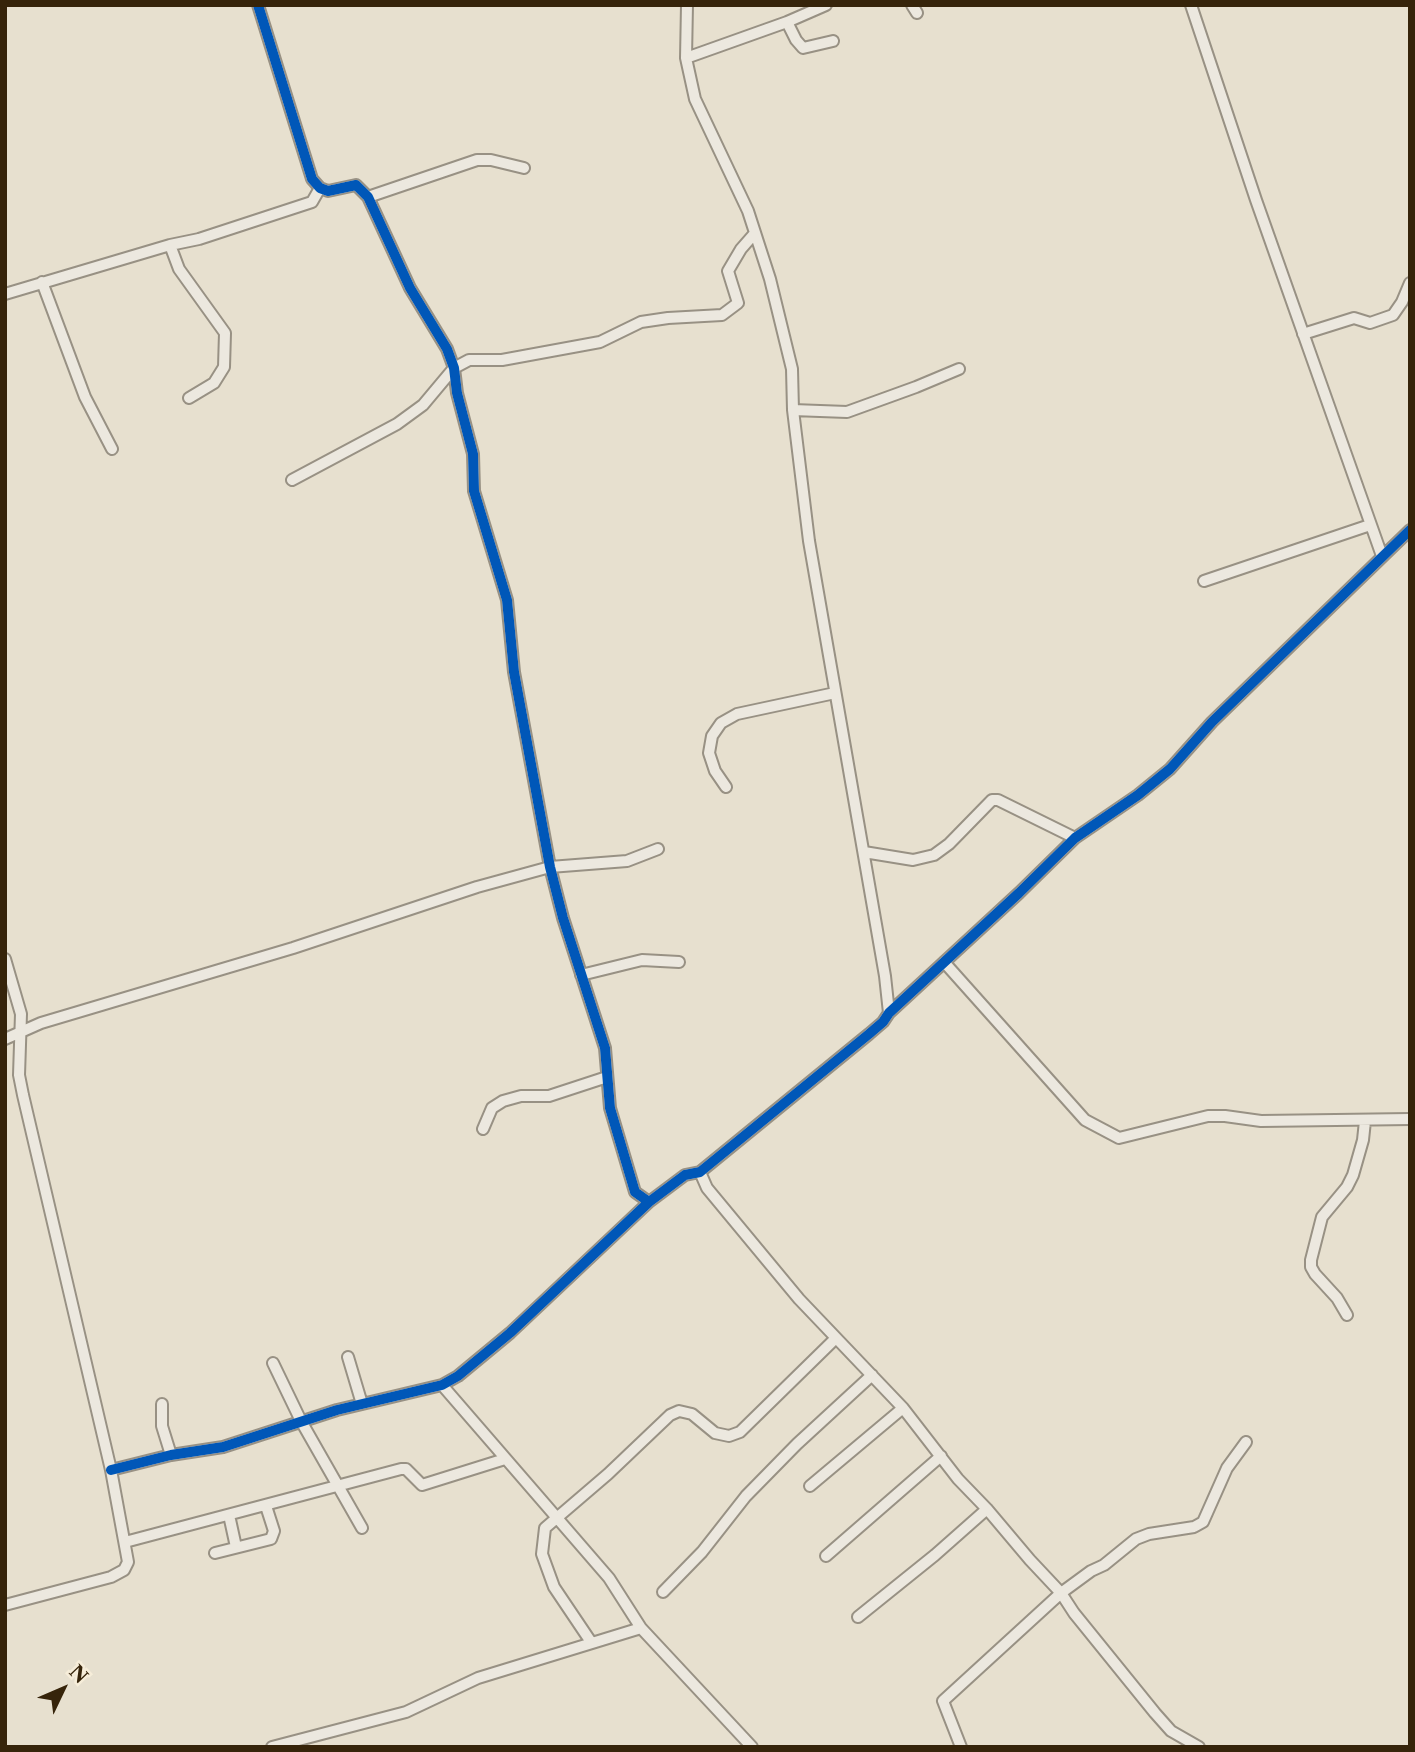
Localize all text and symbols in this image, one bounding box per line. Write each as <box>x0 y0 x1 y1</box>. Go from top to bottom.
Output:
north arrow <box>28 1654 98 1724</box>
text: N <box>64 1660 92 1688</box>

